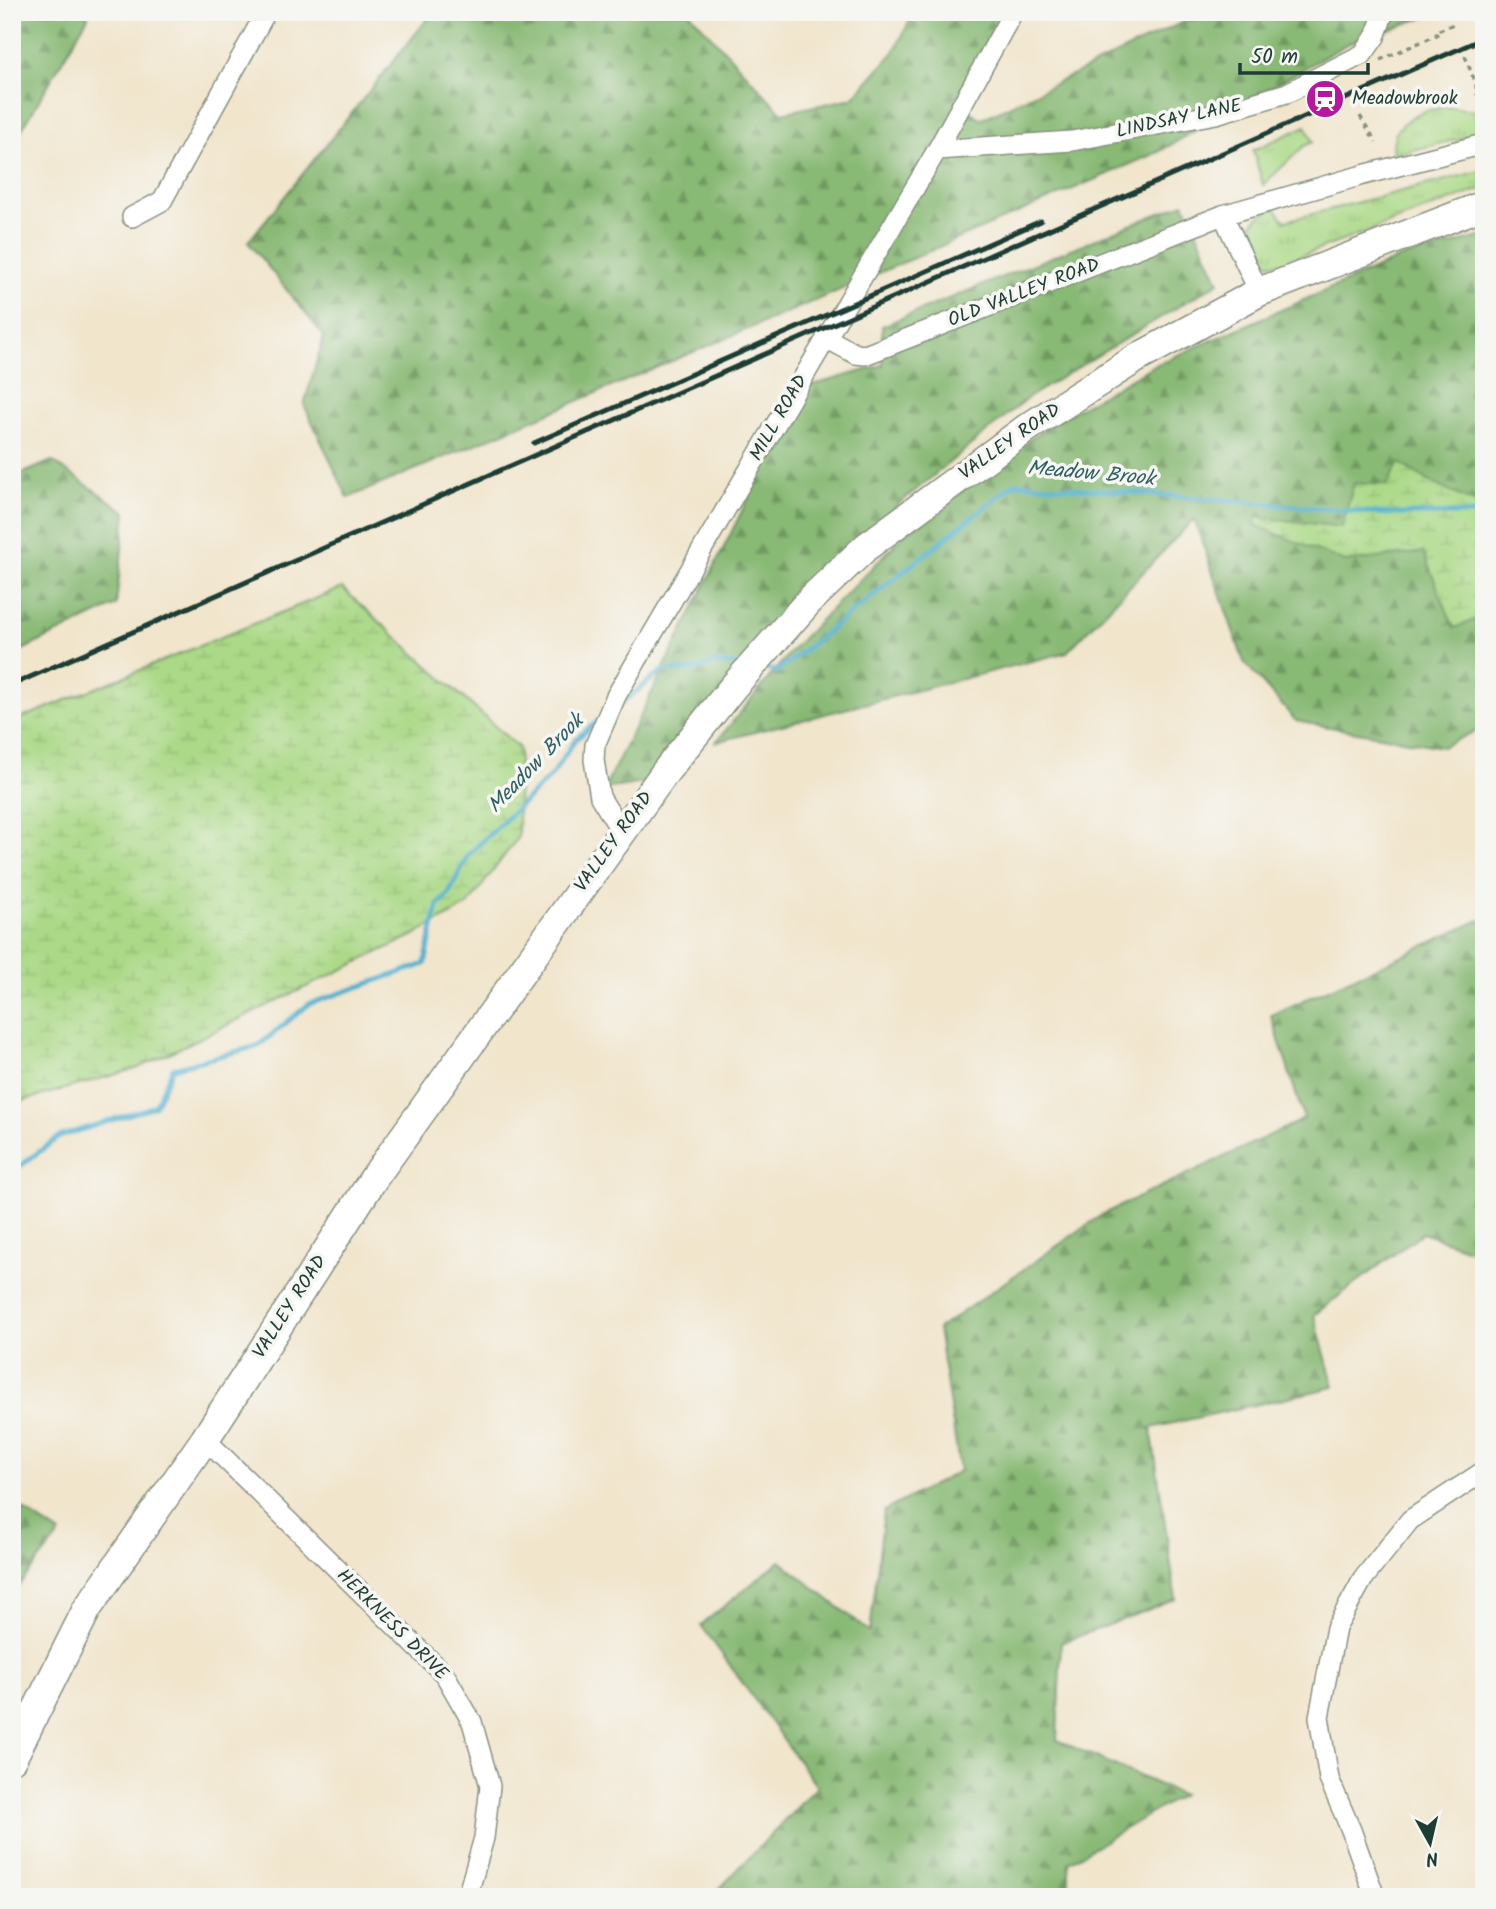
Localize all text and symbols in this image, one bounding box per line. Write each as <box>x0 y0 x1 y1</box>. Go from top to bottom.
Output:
scale bar <box>1240 32 1368 76</box>
text: 50 m <box>1251 41 1298 74</box>
station icon: Meadowbrook <box>1304 78 1346 120</box>
place label: Meadowbrook <box>1352 84 1458 114</box>
street label: LINDSAY LANE <box>1114 91 1245 147</box>
street label: OLD VALLEY ROAD <box>944 250 1104 336</box>
street label: MILL ROAD <box>742 369 816 467</box>
street label: VALLEY ROAD <box>953 396 1067 488</box>
water label: Meadow Brook <box>1026 452 1159 496</box>
water label: Meadow Brook <box>480 704 594 821</box>
street label: VALLEY ROAD <box>567 785 661 899</box>
street label: VALLEY ROAD <box>245 1249 335 1365</box>
street label: HERKNESS DRIVE <box>329 1562 456 1689</box>
north arrow <box>1394 1808 1464 1878</box>
text: N <box>1424 1842 1440 1874</box>

